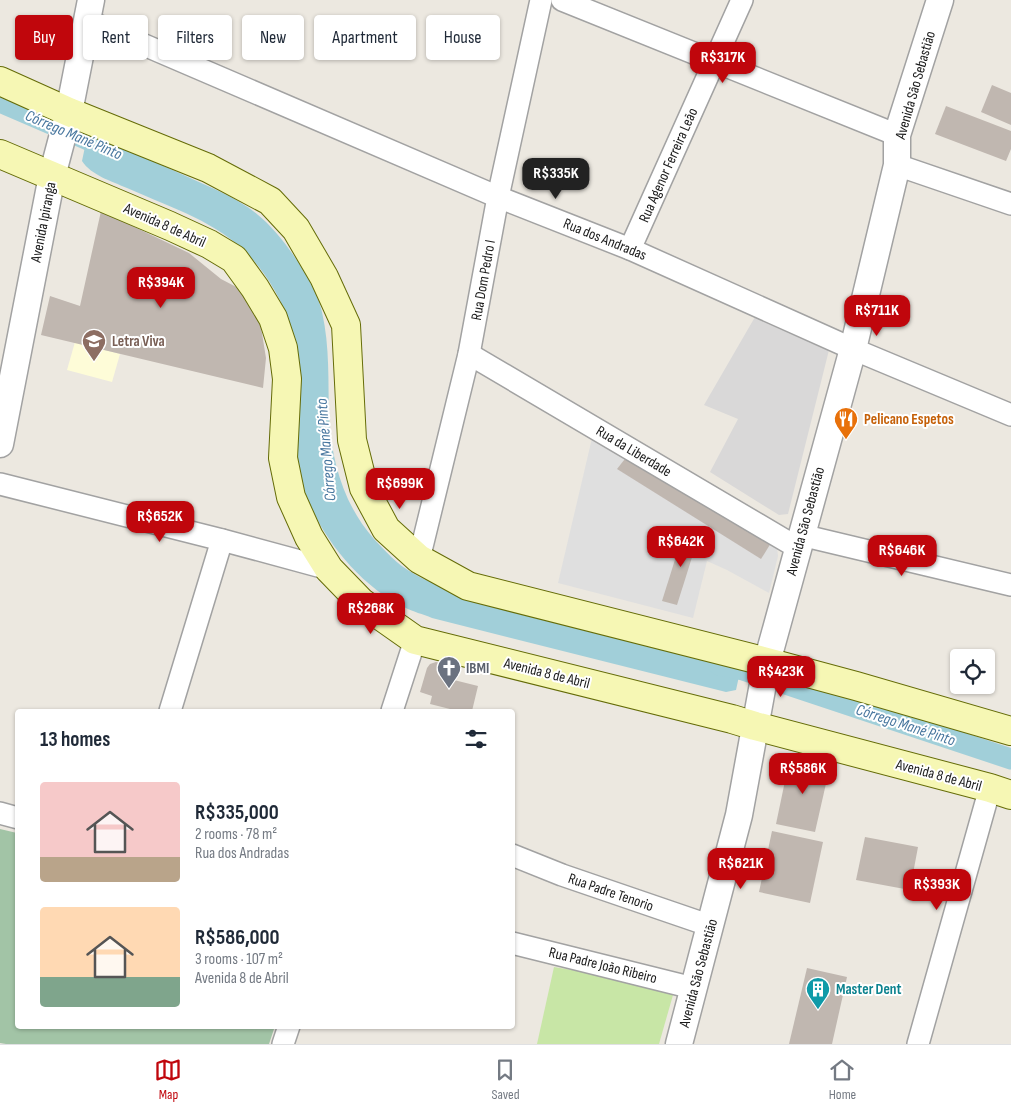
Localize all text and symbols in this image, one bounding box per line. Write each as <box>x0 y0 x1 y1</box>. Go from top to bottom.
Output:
chip: Buy <box>15 15 73 60</box>
chip: Rent <box>83 15 148 60</box>
chip: Filters <box>158 15 232 60</box>
chip: New <box>242 15 304 60</box>
chip: Apartment <box>314 15 416 60</box>
chip: House <box>426 15 500 60</box>
street label: Avenida São Sebastião <box>891 29 940 142</box>
pin: R$317K <box>682 42 764 84</box>
text: R$317K <box>701 48 745 67</box>
street label: Rua Agenor Ferreira Leão <box>635 105 702 226</box>
water label: Córrego Mané Pinto <box>22 106 125 164</box>
pin: R$335K <box>515 158 597 200</box>
text: R$335K <box>533 164 579 183</box>
street label: Avenida Ipiranga <box>26 180 61 265</box>
street label: Avenida 8 de Abril <box>120 198 209 252</box>
street label: Rua dos Andradas <box>560 214 649 265</box>
street label: Rua Dom Pedro I <box>467 238 500 322</box>
pin: R$394K <box>120 266 202 309</box>
text: R$394K <box>138 273 184 292</box>
pin: R$711K <box>836 294 918 337</box>
text: R$711K <box>855 301 899 320</box>
school or university icon: Letra Viva <box>81 328 107 362</box>
place label: Letra Viva <box>112 332 165 351</box>
water label: Córrego Mané Pinto <box>312 397 340 502</box>
restaurant icon: Pelicano Espetos <box>833 406 859 440</box>
place label: Pelicano Espetos <box>864 410 954 429</box>
street label: Rua da Liberdade <box>593 421 675 481</box>
street label: Avenida São Sebastião <box>782 465 829 578</box>
pin: R$699K <box>359 468 441 510</box>
text: R$699K <box>377 474 423 493</box>
pin: R$652K <box>119 500 201 543</box>
text: R$652K <box>137 507 183 526</box>
pin: R$642K <box>640 526 722 568</box>
text: R$642K <box>658 532 704 551</box>
pin: R$646K <box>861 534 943 577</box>
text: R$646K <box>879 541 925 560</box>
pin: R$268K <box>330 592 412 635</box>
text: R$268K <box>348 599 394 618</box>
map controls <box>950 649 995 694</box>
button: locate <box>950 649 995 694</box>
street label: Avenida 8 de Abril <box>501 653 592 693</box>
church icon: IBMI <box>436 655 462 689</box>
pin: R$423K <box>740 656 822 698</box>
place label: IBMI <box>466 659 489 678</box>
text: R$423K <box>758 662 804 681</box>
water label: Córrego Mané Pinto <box>854 700 958 751</box>
icon: filters <box>462 725 490 753</box>
text: 13 homes <box>40 727 110 752</box>
pin: R$586K <box>762 752 844 795</box>
street label: Avenida 8 de Abril <box>893 755 984 796</box>
text: R$586K <box>780 759 826 778</box>
text: R$335,000 <box>195 800 279 825</box>
icon: home <box>80 802 140 862</box>
text: 2 rooms · 78 m² <box>195 825 277 844</box>
text: Rua dos Andradas <box>195 844 289 863</box>
pin: R$621K <box>700 848 782 890</box>
text: R$621K <box>718 854 764 873</box>
pin: R$393K <box>896 868 978 911</box>
street label: Rua Padre Tenorio <box>566 869 656 916</box>
text: R$393K <box>914 875 960 894</box>
street label: Avenida São Sebastião <box>675 917 722 1030</box>
text: R$586,000 <box>195 925 280 950</box>
icon: home <box>80 927 140 987</box>
street label: Rua Padre João Ribeiro <box>547 943 659 988</box>
text: 3 rooms · 107 m² <box>195 950 283 969</box>
text: Avenida 8 de Abril <box>195 969 289 988</box>
building icon: Master Dent <box>805 976 831 1010</box>
place label: Master Dent <box>836 980 902 999</box>
tab: Map <box>154 1056 182 1103</box>
tab: Saved <box>491 1056 520 1103</box>
tab: Home <box>828 1056 856 1103</box>

